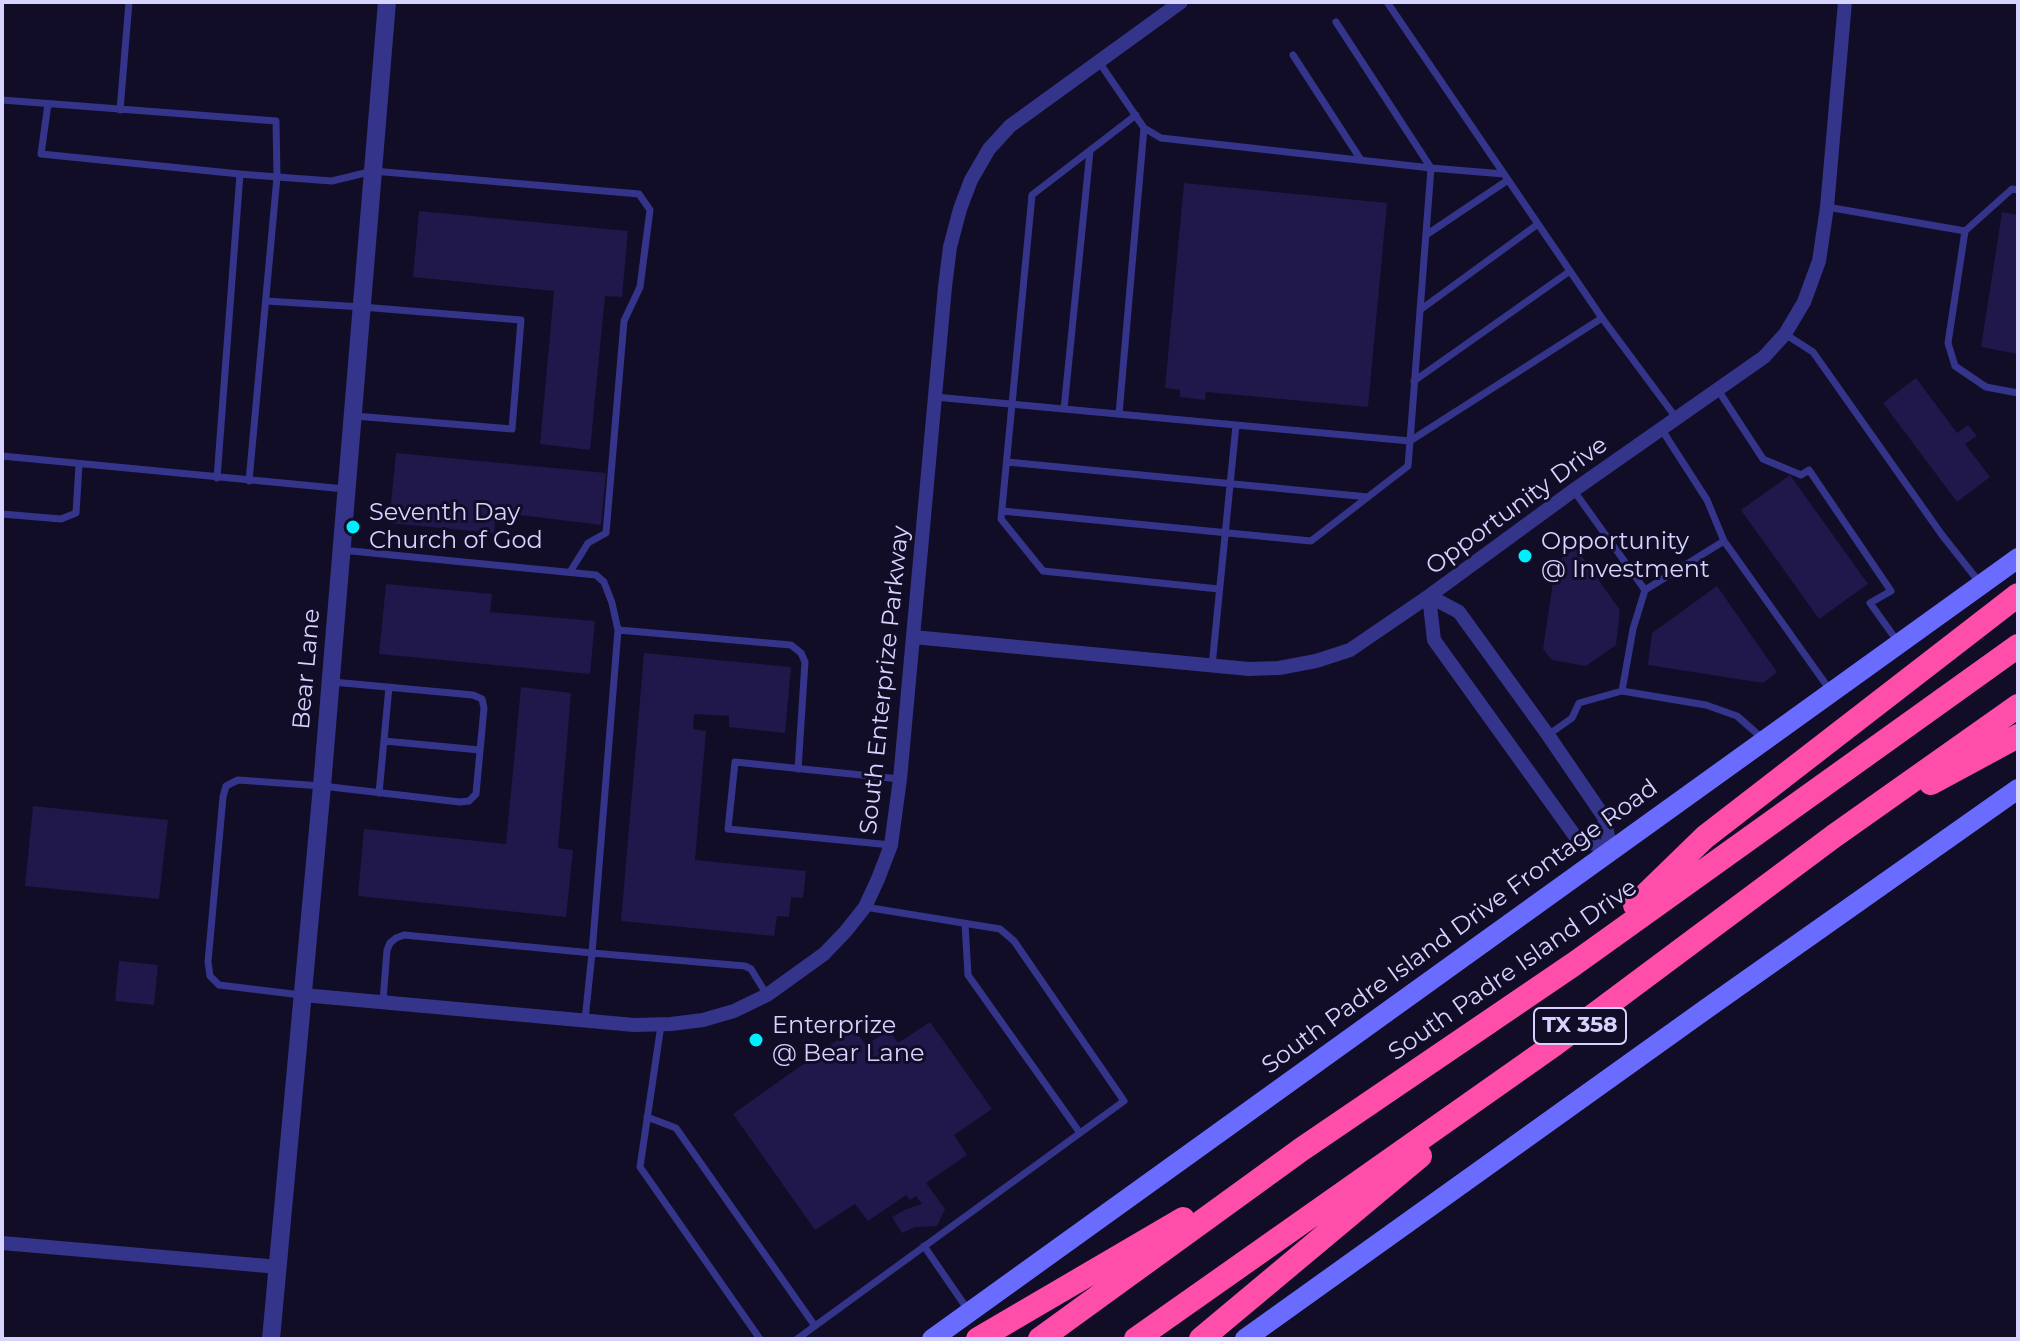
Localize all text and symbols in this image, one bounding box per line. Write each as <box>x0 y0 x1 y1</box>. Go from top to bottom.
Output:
street label: Opportunity Drive <box>1421 431 1613 581</box>
place label: Seventh Day Church of God <box>369 499 543 555</box>
marker: Seventh Day Church of God <box>344 518 362 536</box>
street label: South Enterprize Parkway <box>854 524 916 836</box>
place label: Opportunity @ Investment <box>1541 528 1710 584</box>
marker: Opportunity @ Investment <box>1516 547 1534 565</box>
street label: Bear Lane <box>287 607 327 731</box>
street label: South Padre Island Drive Frontage Road <box>1257 774 1663 1080</box>
street label: South Padre Island Drive <box>1383 873 1643 1067</box>
road number: TX 358 <box>1534 1008 1626 1044</box>
place label: Enterprize @ Bear Lane <box>772 1012 924 1068</box>
marker: Enterprize @ Bear Lane <box>747 1031 765 1049</box>

